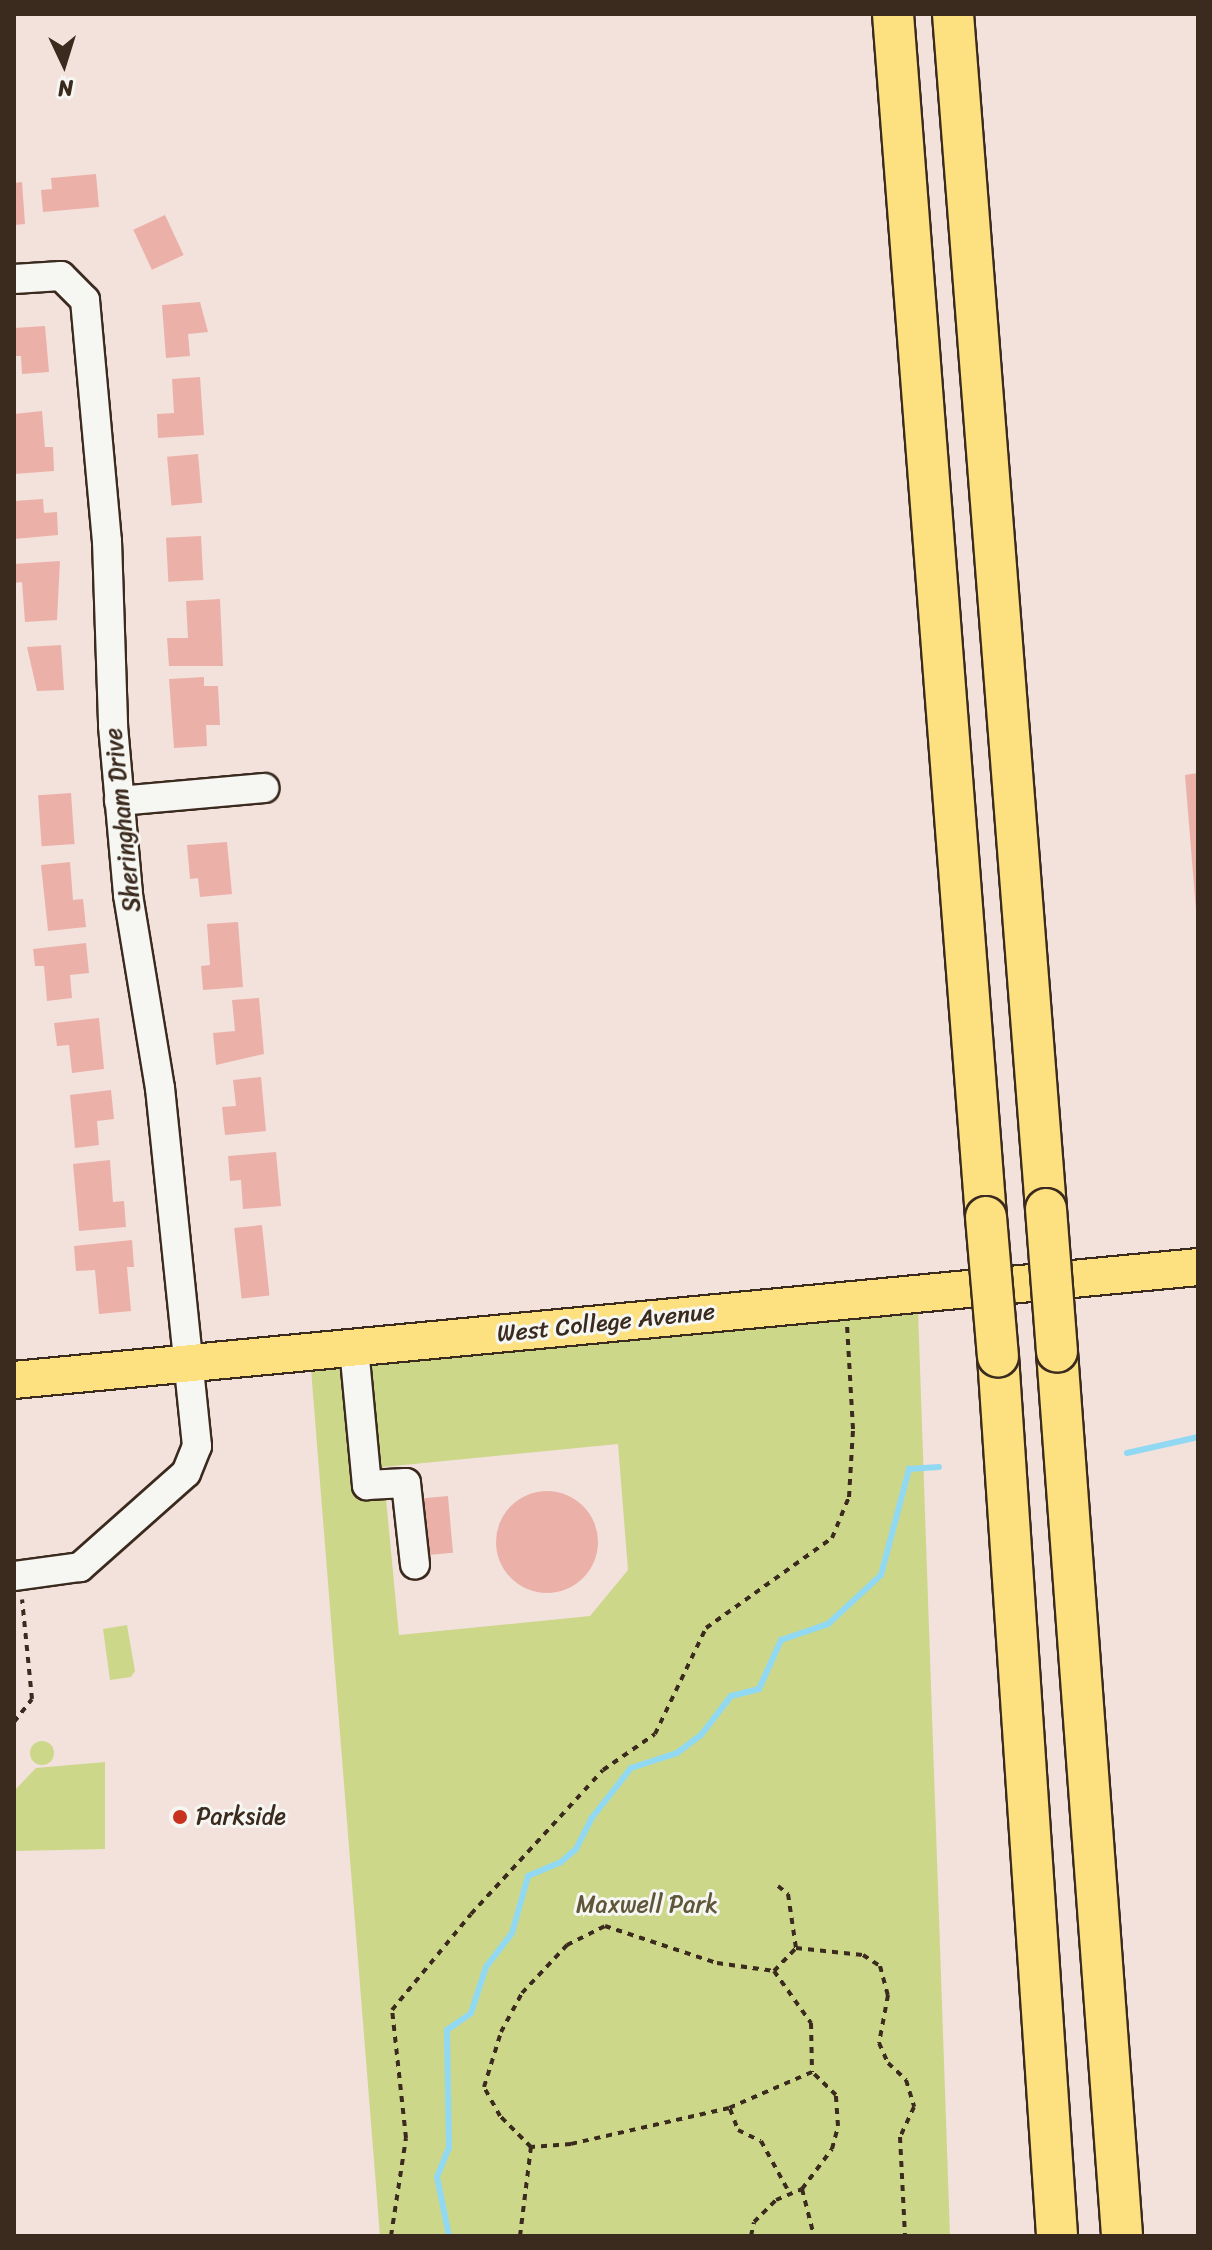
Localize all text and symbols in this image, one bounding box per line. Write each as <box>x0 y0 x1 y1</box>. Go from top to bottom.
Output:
north arrow <box>24 24 104 104</box>
text: N <box>57 68 75 108</box>
street label: Sheringham Drive <box>99 726 147 914</box>
street label: West College Avenue <box>496 1297 716 1349</box>
place label: Parkside <box>196 1803 286 1831</box>
marker: Parkside <box>171 1808 189 1826</box>
park label: Maxwell Park <box>576 1891 718 1919</box>

